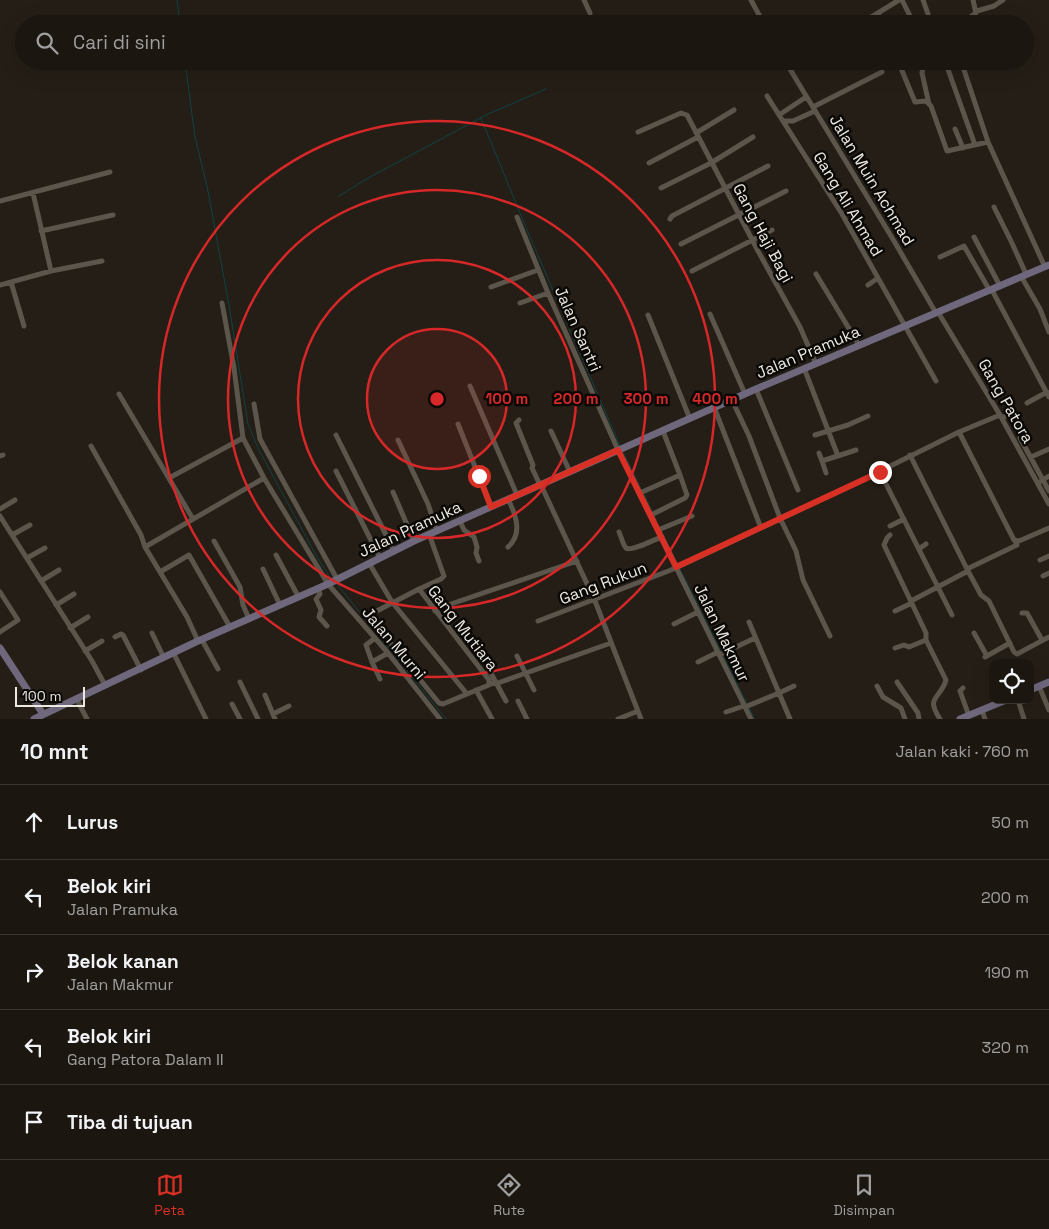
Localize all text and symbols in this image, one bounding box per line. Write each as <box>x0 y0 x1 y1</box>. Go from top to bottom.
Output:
search box <box>15 15 1034 70</box>
icon: search <box>33 29 61 57</box>
text: Cari di sini <box>73 30 166 55</box>
street label: Jalan Muin Achmad <box>825 111 919 249</box>
street label: Gang Ali Ahmad <box>808 148 888 260</box>
street label: Gang Haji Bagi <box>728 180 798 286</box>
street label: Jalan Santri <box>550 283 606 375</box>
street label: Jalan Pramuka <box>753 321 863 383</box>
street label: Gang Patora <box>973 355 1039 447</box>
text: 100 m <box>486 389 528 408</box>
text: 200 m <box>554 389 598 408</box>
text: 300 m <box>623 389 669 408</box>
text: 400 m <box>692 389 738 408</box>
centre of rings <box>428 390 446 408</box>
route end <box>869 461 892 484</box>
route start <box>468 465 491 488</box>
street label: Jalan Pramuka <box>355 496 465 562</box>
street label: Gang Rukun <box>556 557 650 609</box>
street label: Gang Mutiara <box>423 581 503 675</box>
street label: Jalan Makmur <box>689 581 755 685</box>
street label: Jalan Murni <box>357 602 431 684</box>
map controls <box>989 659 1034 704</box>
button: locate <box>989 659 1034 704</box>
scale bar <box>15 684 85 707</box>
text: 100 m <box>22 687 61 705</box>
text: 10 mnt <box>20 738 89 765</box>
text: Jalan kaki · 760 m <box>895 741 1029 762</box>
icon: ahead <box>20 808 48 836</box>
text: Lurus <box>67 810 118 835</box>
text: 50 m <box>991 812 1029 833</box>
text: Belok kiri <box>67 874 151 899</box>
icon: left <box>20 883 48 911</box>
text: 200 m <box>981 887 1029 908</box>
text: Jalan Pramuka <box>67 899 178 920</box>
text: Belok kanan <box>67 949 179 974</box>
icon: right <box>20 958 48 986</box>
text: 190 m <box>984 962 1029 983</box>
text: Jalan Makmur <box>67 974 173 995</box>
text: Belok kiri <box>67 1024 151 1049</box>
icon: left <box>20 1033 48 1061</box>
text: 320 m <box>982 1037 1029 1058</box>
text: Gang Patora Dalam II <box>67 1049 224 1070</box>
icon: arrive <box>20 1108 48 1136</box>
text: Tiba di tujuan <box>67 1110 193 1135</box>
tab: Peta <box>154 1171 185 1219</box>
tab: Rute <box>493 1171 525 1219</box>
tab: Disimpan <box>834 1171 895 1219</box>

